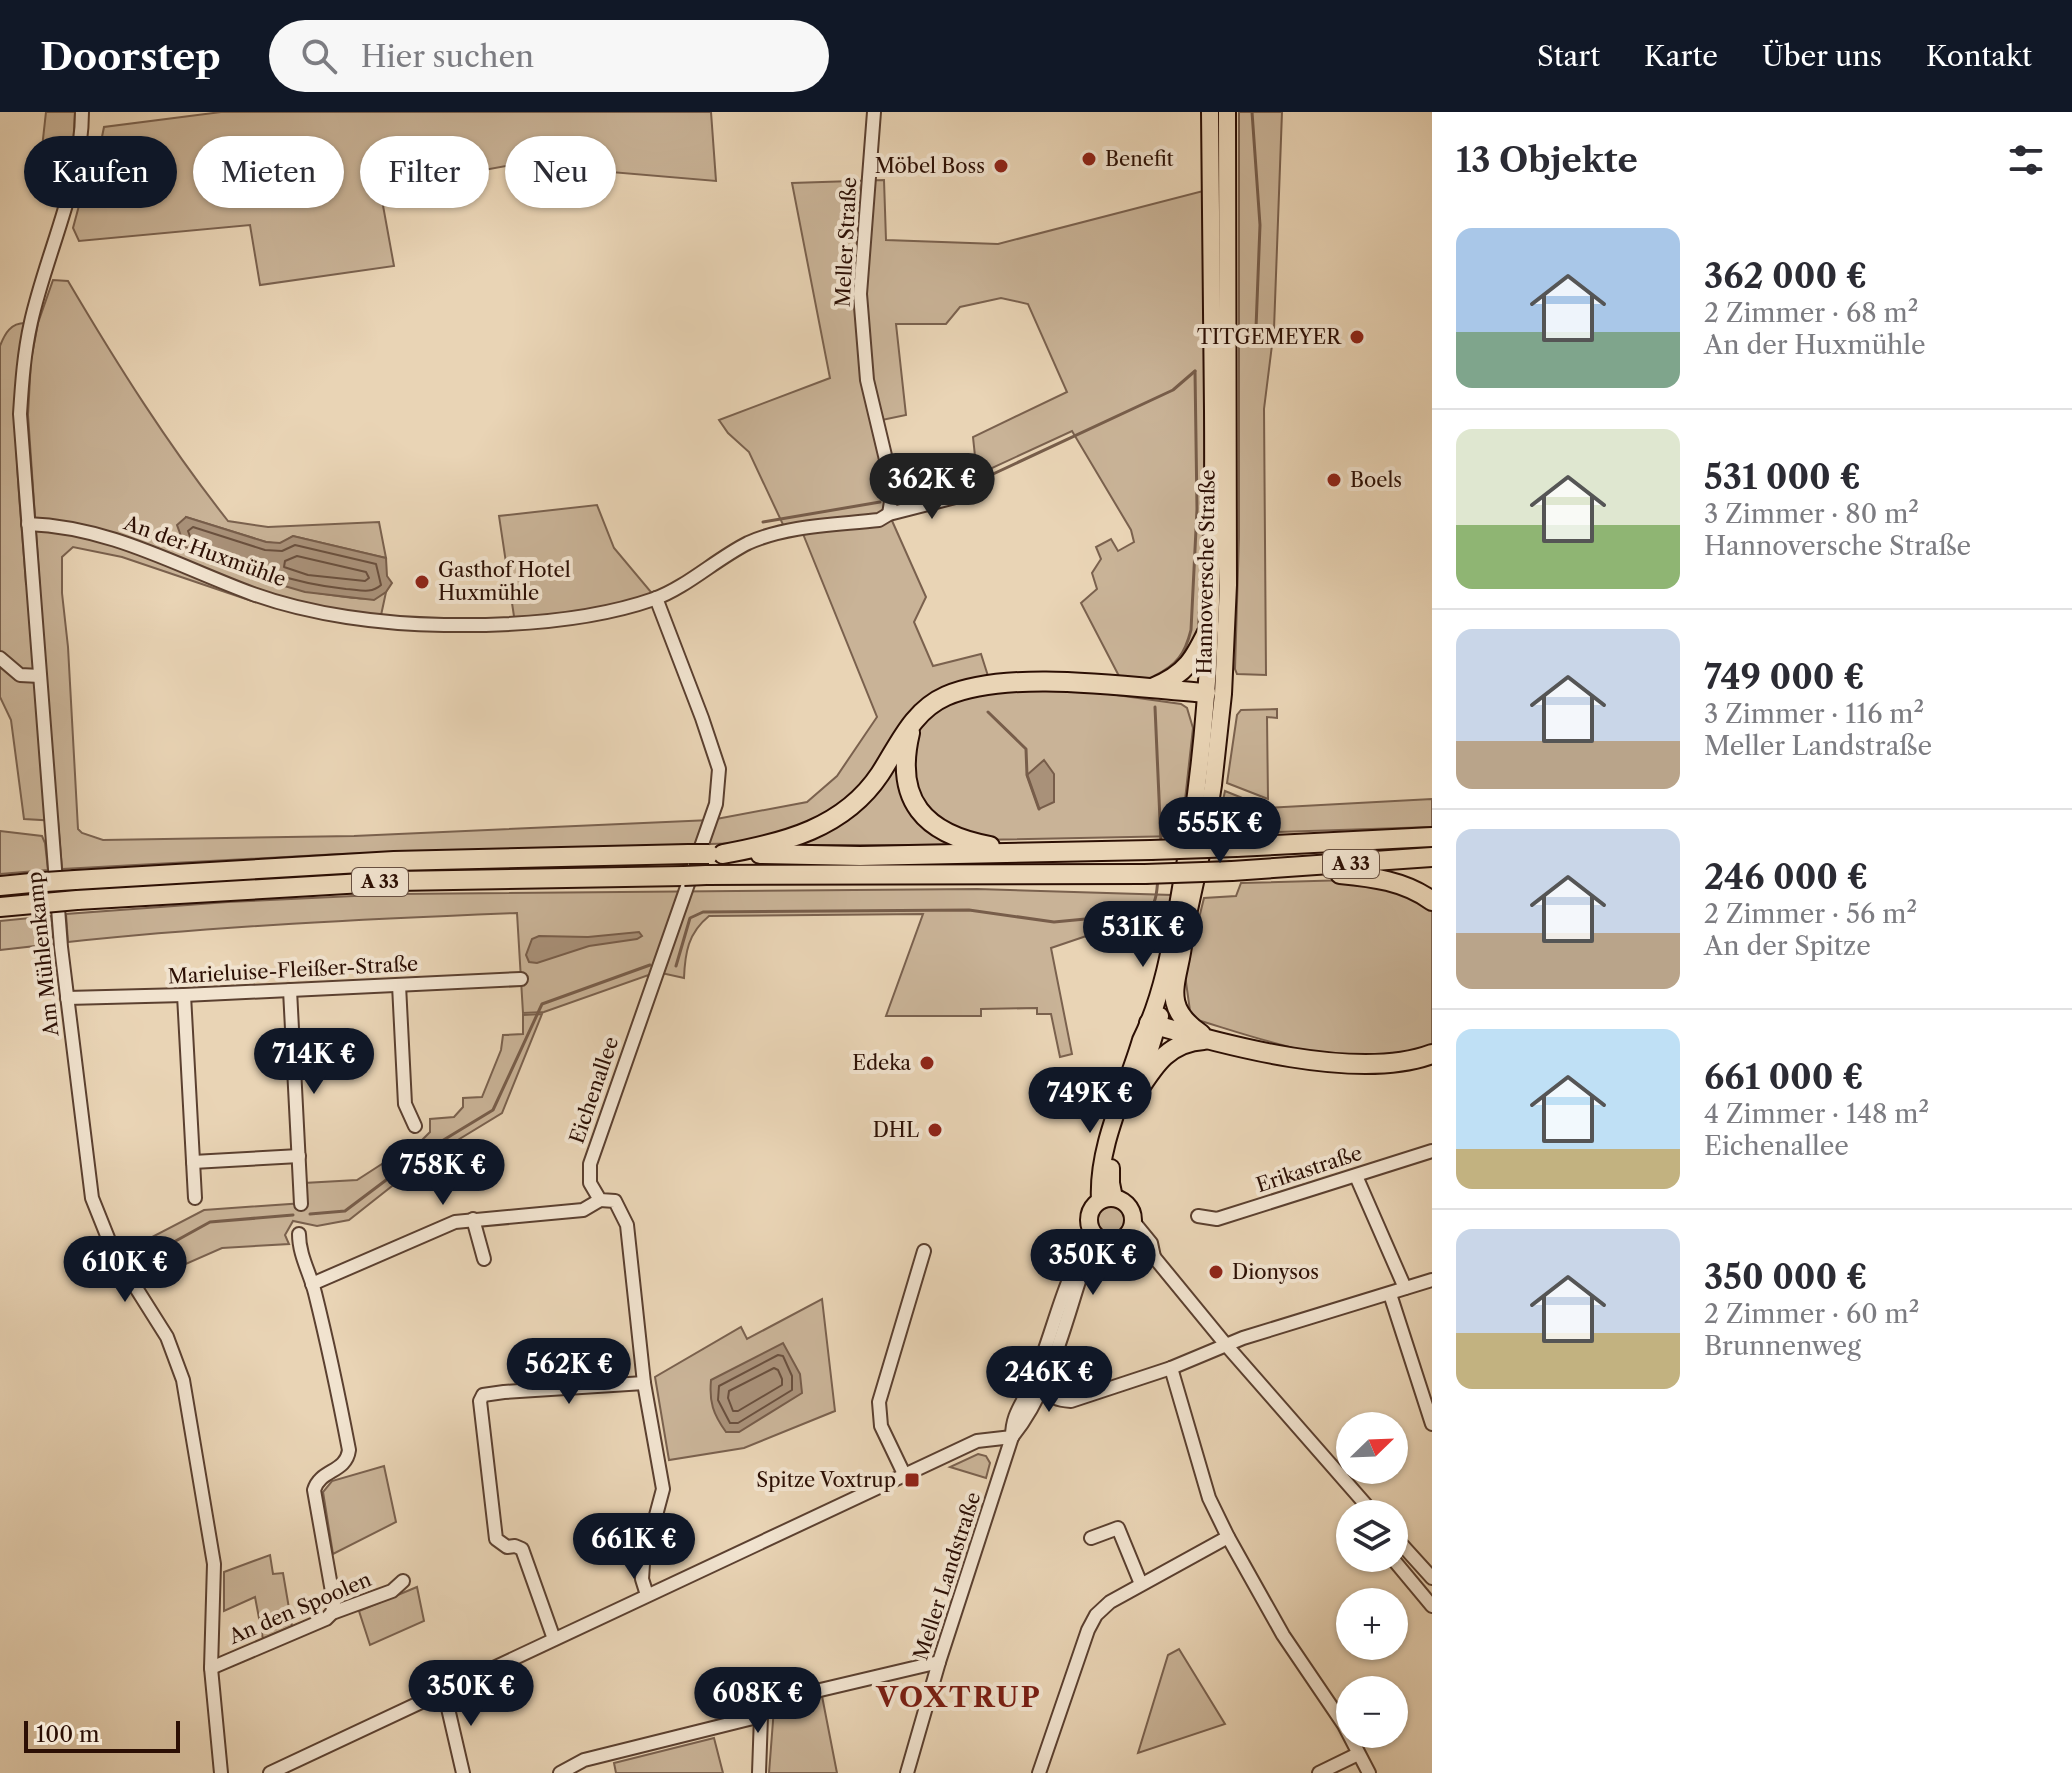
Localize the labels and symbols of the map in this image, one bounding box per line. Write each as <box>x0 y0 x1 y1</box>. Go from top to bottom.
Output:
place label: Benefit <box>1105 147 1174 171</box>
marker: Benefit <box>1080 150 1098 168</box>
place label: Möbel Boss <box>875 154 985 178</box>
marker: Möbel Boss <box>992 157 1010 175</box>
street label: Meller Straße <box>831 176 861 308</box>
place label: TITGEMEYER <box>1197 325 1342 349</box>
marker: TITGEMEYER <box>1348 328 1366 346</box>
pin: 362K € <box>867 453 997 521</box>
place label: Boels <box>1350 468 1402 492</box>
street label: Hannoversche Straße <box>1192 469 1220 675</box>
marker: Boels <box>1325 471 1343 489</box>
street label: An der Huxmühle <box>120 510 289 591</box>
place label: Gasthof Hotel Huxmühle <box>438 558 571 605</box>
marker: Gasthof Hotel Huxmühle <box>413 573 431 591</box>
pin: 555K € <box>1155 797 1285 865</box>
road number: A 33 <box>1323 850 1379 878</box>
road number: A 33 <box>352 868 408 896</box>
street label: Am Mühlenkamp <box>22 870 64 1039</box>
pin: 531K € <box>1078 901 1208 969</box>
street label: Marieluise-Fleißer-Straße <box>167 951 419 989</box>
pin: 714K € <box>249 1028 379 1096</box>
street label: Eichenallee <box>565 1033 623 1147</box>
place label: Edeka <box>852 1051 911 1075</box>
marker: Edeka <box>918 1054 936 1072</box>
pin: 749K € <box>1025 1067 1155 1135</box>
place label: DHL <box>873 1118 919 1142</box>
marker: DHL <box>926 1121 944 1139</box>
pin: 758K € <box>378 1139 508 1207</box>
street label: Erikastraße <box>1253 1141 1365 1197</box>
pin: 350K € <box>1028 1229 1158 1297</box>
pin: 610K € <box>60 1236 190 1304</box>
place label: Dionysos <box>1232 1260 1319 1284</box>
marker: Dionysos <box>1207 1263 1225 1281</box>
pin: 562K € <box>504 1338 634 1406</box>
pin: 246K € <box>984 1346 1114 1414</box>
north arrow <box>1336 1412 1408 1484</box>
place label: Spitze Voxtrup <box>756 1468 896 1492</box>
marker: Spitze Voxtrup <box>903 1471 921 1489</box>
street label: Meller Landstraße <box>908 1489 986 1663</box>
pin: 661K € <box>569 1513 699 1581</box>
street label: An den Spoolen <box>224 1567 375 1649</box>
pin: 350K € <box>406 1660 536 1728</box>
pin: 608K € <box>693 1667 823 1735</box>
district label: VOXTRUP <box>875 1680 1042 1714</box>
scale bar <box>24 1717 180 1753</box>

